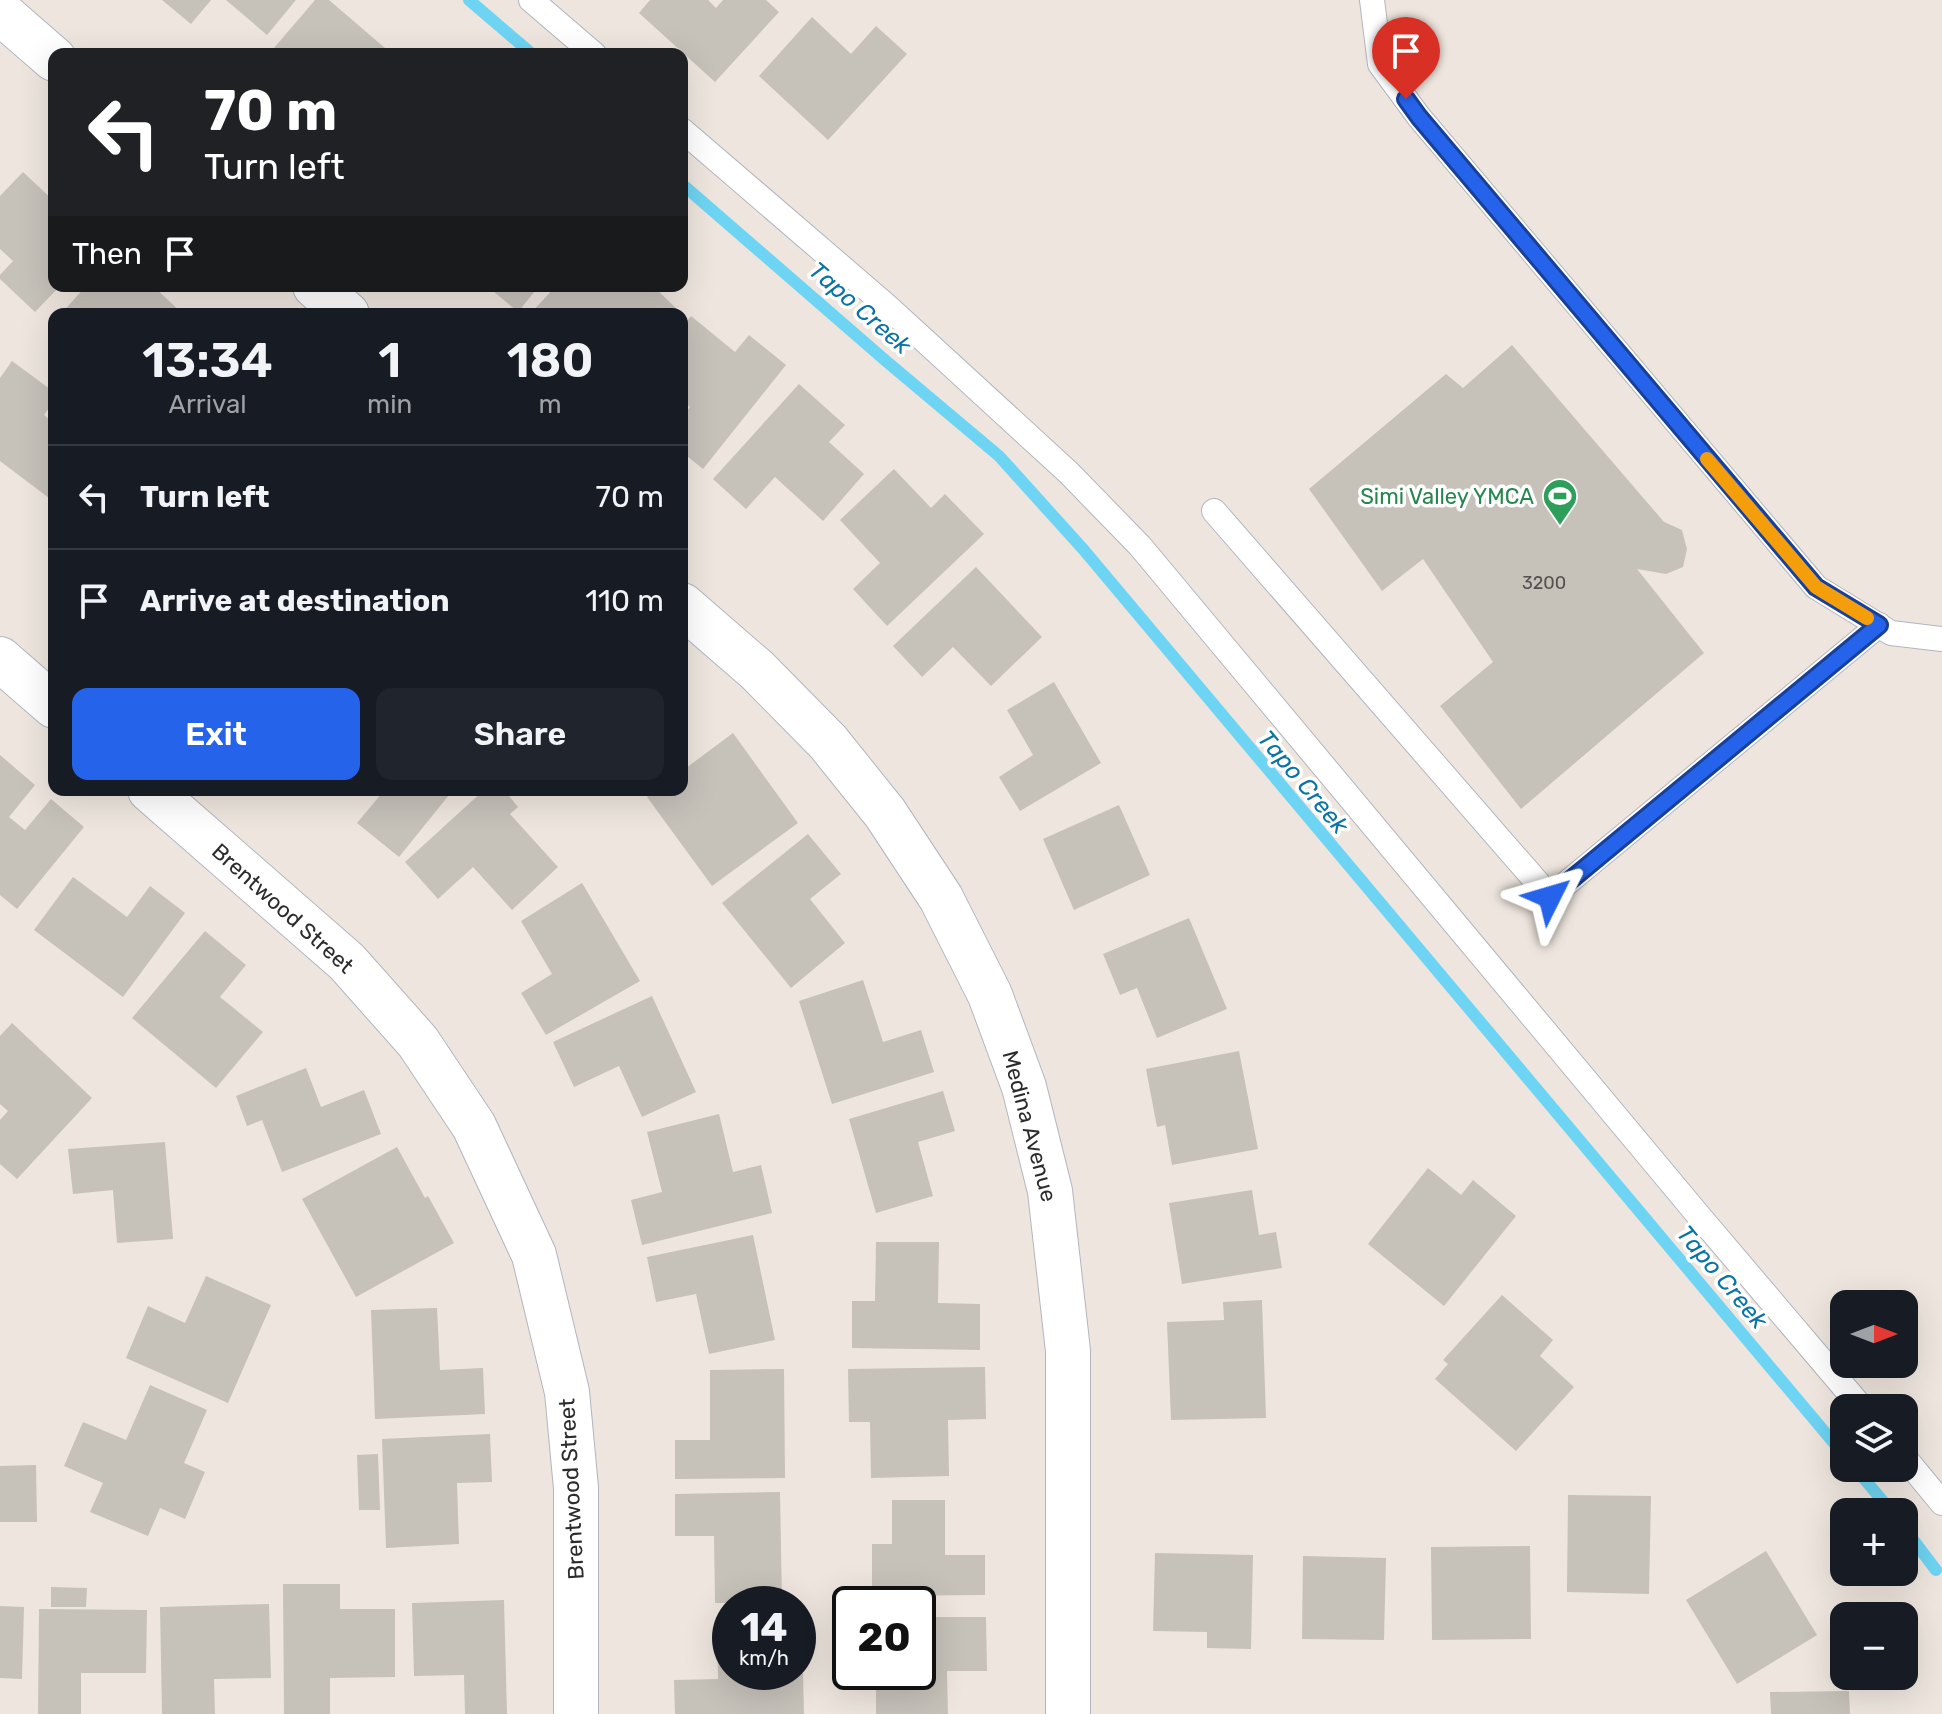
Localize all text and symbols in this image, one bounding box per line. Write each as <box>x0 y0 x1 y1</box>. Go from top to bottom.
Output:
pin <box>1372 17 1440 99</box>
icon: arrive <box>1384 29 1428 73</box>
text: 70 m <box>204 78 337 144</box>
icon: left <box>72 80 176 184</box>
text: Turn left <box>204 145 345 188</box>
icon: arrive <box>158 232 202 276</box>
text: Then <box>72 236 142 272</box>
water label: Tapo Creek <box>803 256 917 360</box>
text: 13:34 <box>142 332 273 389</box>
text: 1 <box>378 332 401 389</box>
text: 180 <box>507 332 594 389</box>
text: Arrival <box>169 389 247 420</box>
text: min <box>367 389 412 420</box>
text: m <box>539 389 562 420</box>
icon: left <box>72 475 116 519</box>
sports icon: Simi Valley YMCA <box>1541 477 1579 527</box>
text: Turn left <box>140 479 270 515</box>
text: 70 m <box>596 479 664 515</box>
place label: Simi Valley YMCA <box>1360 483 1534 510</box>
house number: 3200 <box>1522 572 1566 594</box>
icon: arrive <box>72 579 116 623</box>
text: Arrive at destination <box>140 583 450 619</box>
text: 110 m <box>585 583 664 619</box>
button: Exit <box>72 688 360 780</box>
button: Share <box>376 688 664 780</box>
water label: Tapo Creek <box>1252 725 1355 840</box>
street label: Brentwood Street <box>206 838 359 979</box>
position arrow <box>1508 855 1592 939</box>
street label: Medina Avenue <box>996 1048 1063 1205</box>
water label: Tapo Creek <box>1671 1220 1774 1335</box>
north arrow <box>1830 1290 1918 1378</box>
map controls <box>1830 1290 1918 1690</box>
button: layers <box>1830 1394 1918 1482</box>
street label: Brentwood Street <box>553 1397 590 1580</box>
button: + <box>1830 1498 1918 1586</box>
speed limit sign: 20 <box>832 1586 936 1690</box>
button: − <box>1830 1602 1918 1690</box>
text: 14 <box>740 1604 788 1651</box>
text: km/h <box>739 1646 789 1670</box>

